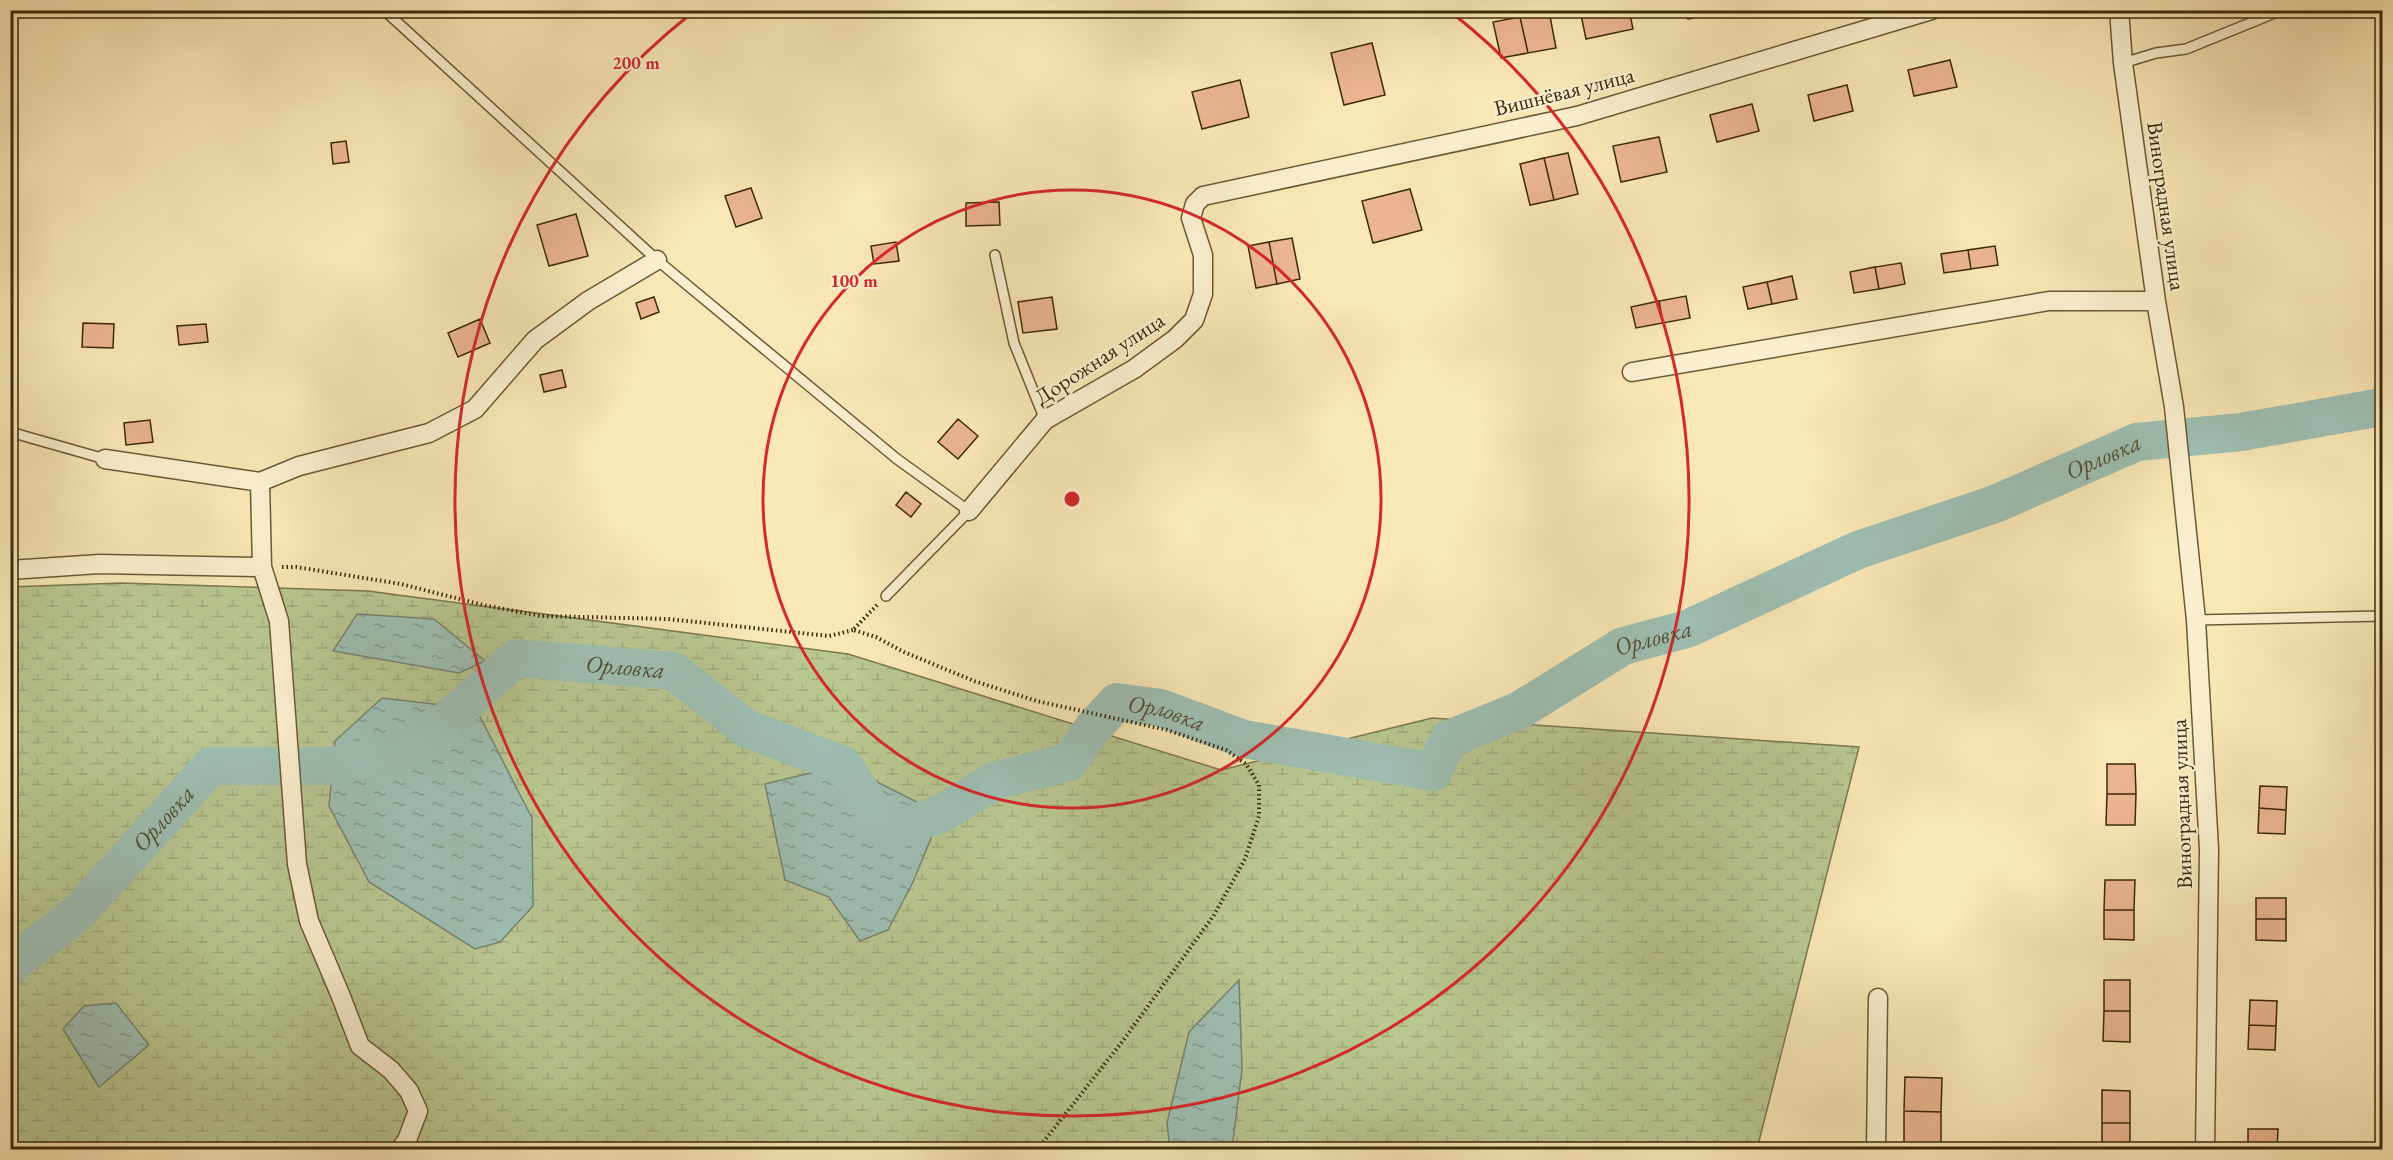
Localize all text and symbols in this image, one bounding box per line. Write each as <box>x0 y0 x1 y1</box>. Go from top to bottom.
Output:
text: 200 m <box>612 51 660 74</box>
street label: Вишнёвая улица <box>1491 60 1637 123</box>
street label: Виноградная улица <box>2140 120 2193 293</box>
text: 100 m <box>830 269 878 292</box>
street label: Дорожная улица <box>1029 305 1170 411</box>
water label: Орловка <box>2060 426 2146 486</box>
centre of rings <box>1062 489 1082 509</box>
water label: Орловка <box>1607 612 1695 663</box>
water label: Орловка <box>584 648 666 685</box>
water label: Орловка <box>1126 688 1210 738</box>
street label: Виноградная улица <box>2164 718 2199 890</box>
water label: Орловка <box>125 778 201 858</box>

